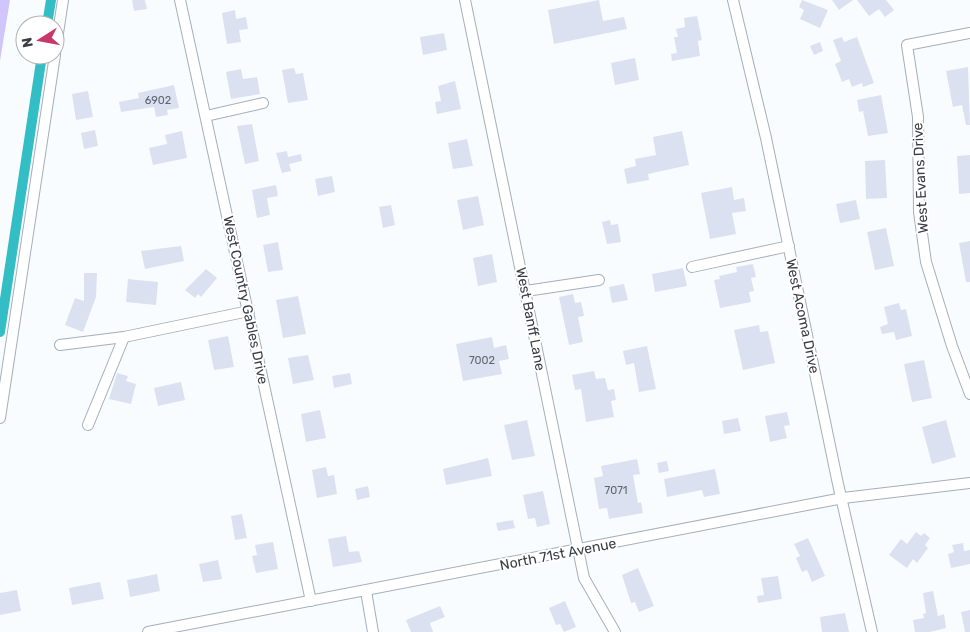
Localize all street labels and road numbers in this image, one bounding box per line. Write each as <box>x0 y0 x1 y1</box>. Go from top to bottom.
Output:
street label: West Evans Drive <box>909 122 932 234</box>
street label: West Country Gables Drive <box>219 214 272 386</box>
street label: West Acoma Drive <box>782 257 823 375</box>
street label: West Banff Lane <box>512 266 549 372</box>
street label: North 71st Avenue <box>498 535 618 574</box>

